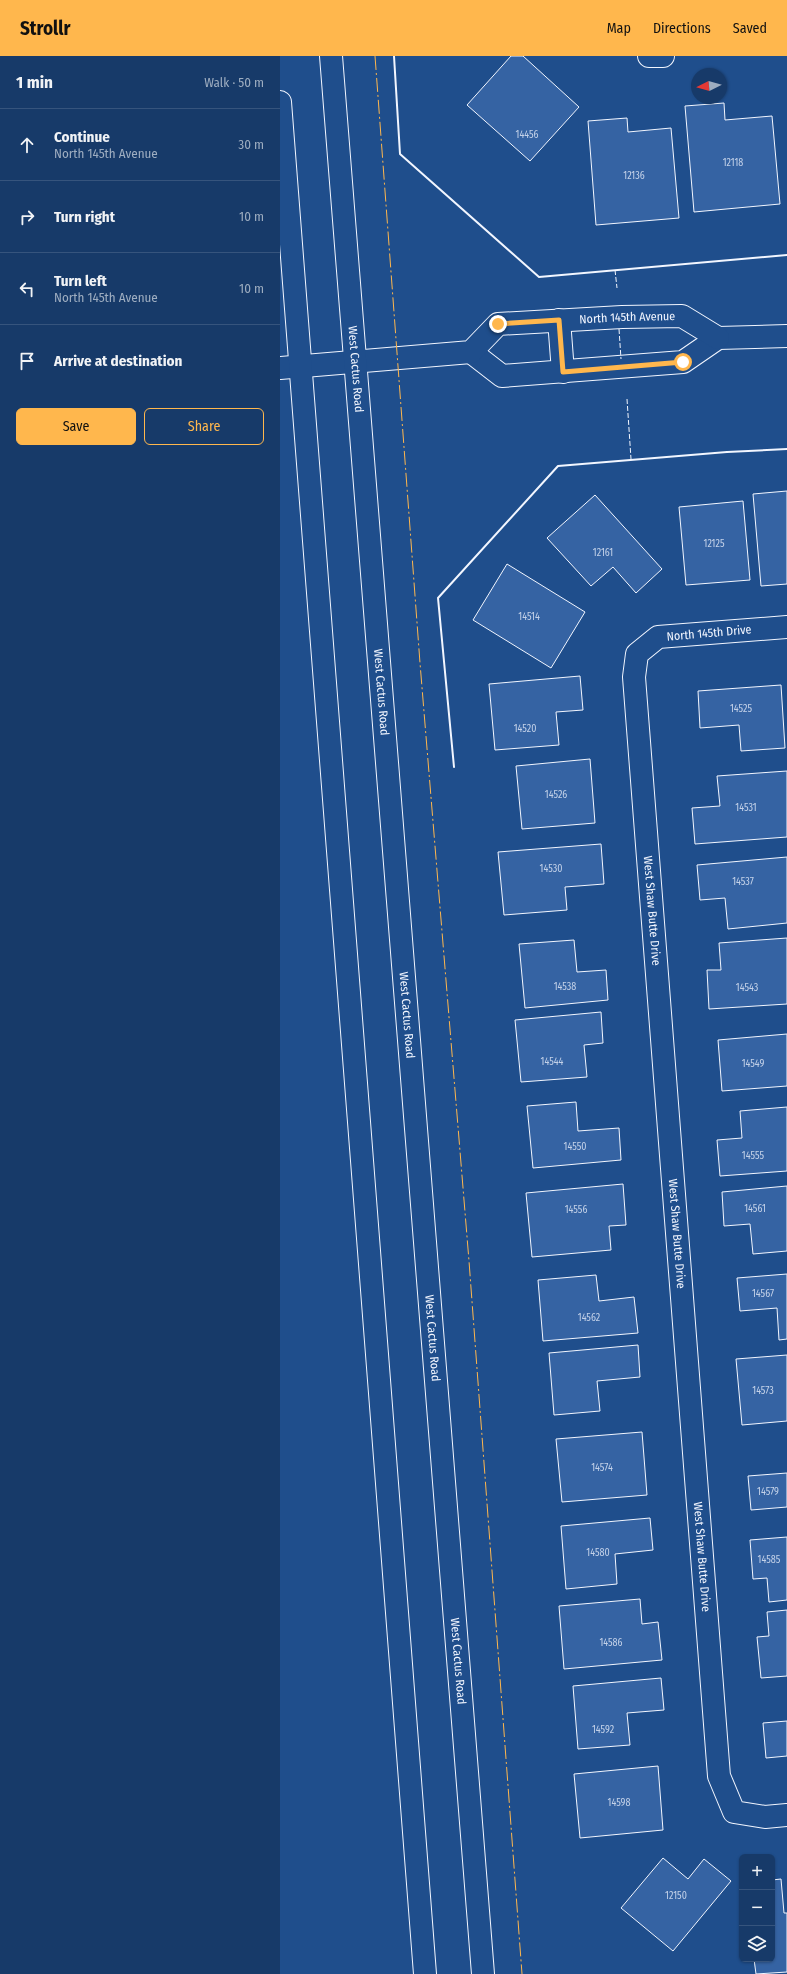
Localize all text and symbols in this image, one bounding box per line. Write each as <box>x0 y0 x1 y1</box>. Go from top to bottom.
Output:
text: Strollr <box>20 17 70 40</box>
text: Map <box>607 20 631 37</box>
text: Directions <box>653 20 711 37</box>
text: Saved <box>733 20 767 37</box>
north arrow <box>691 68 727 104</box>
text: 1 min <box>16 72 53 93</box>
text: Walk · 50 m <box>204 75 264 90</box>
text: Continue <box>54 128 110 146</box>
house number: 14456 <box>515 129 539 141</box>
icon: ahead <box>16 134 38 156</box>
text: 30 m <box>238 137 264 152</box>
text: North 145th Avenue <box>54 146 158 161</box>
house number: 12118 <box>723 157 743 169</box>
house number: 12136 <box>623 170 645 182</box>
icon: right <box>16 206 38 228</box>
text: Turn right <box>54 208 115 226</box>
text: 10 m <box>239 209 264 224</box>
text: Turn left <box>54 272 107 290</box>
icon: left <box>16 278 38 300</box>
text: 10 m <box>239 281 264 296</box>
text: North 145th Avenue <box>54 290 158 305</box>
street label: North 145th Avenue <box>579 309 675 326</box>
route end <box>489 315 507 333</box>
street label: West Cactus Road <box>345 325 366 413</box>
icon: arrive <box>16 350 38 372</box>
text: Arrive at destination <box>54 352 182 370</box>
route start <box>674 353 692 371</box>
button: Save <box>16 408 136 445</box>
button: Share <box>144 408 264 445</box>
house number: 12125 <box>704 538 725 550</box>
house number: 12161 <box>593 547 613 559</box>
house number: 14514 <box>518 611 540 623</box>
street label: North 145th Drive <box>666 622 752 644</box>
street label: West Cactus Road <box>371 648 392 736</box>
house number: 14525 <box>730 703 752 715</box>
house number: 14520 <box>514 723 536 735</box>
house number: 14526 <box>545 789 567 801</box>
house number: 14531 <box>735 802 757 814</box>
street label: West Shaw Butte Drive <box>641 855 663 966</box>
house number: 14530 <box>540 863 562 875</box>
house number: 14537 <box>732 876 754 888</box>
street label: West Cactus Road <box>397 971 417 1059</box>
house number: 14538 <box>554 981 576 993</box>
house number: 14543 <box>736 982 759 994</box>
house number: 14544 <box>541 1056 564 1068</box>
house number: 14549 <box>742 1058 765 1070</box>
house number: 14550 <box>564 1141 586 1153</box>
house number: 14555 <box>742 1150 765 1162</box>
street label: West Shaw Butte Drive <box>666 1178 688 1289</box>
house number: 14561 <box>744 1203 766 1215</box>
house number: 14556 <box>565 1204 587 1216</box>
house number: 14567 <box>752 1288 774 1300</box>
street label: West Cactus Road <box>422 1294 443 1382</box>
house number: 14562 <box>578 1312 601 1324</box>
house number: 14573 <box>752 1385 774 1397</box>
house number: 14574 <box>591 1462 613 1474</box>
house number: 14579 <box>757 1486 779 1498</box>
street label: West Shaw Butte Drive <box>691 1501 713 1612</box>
house number: 14580 <box>586 1547 610 1559</box>
house number: 14585 <box>758 1554 781 1566</box>
street label: West Cactus Road <box>448 1617 469 1705</box>
house number: 14586 <box>599 1637 623 1649</box>
house number: 14592 <box>592 1724 615 1736</box>
house number: 14598 <box>608 1797 630 1809</box>
map controls <box>739 1854 775 1962</box>
button: + <box>739 1854 775 1890</box>
house number: 12150 <box>665 1890 687 1902</box>
button: − <box>739 1890 775 1926</box>
button: layers <box>739 1926 775 1962</box>

